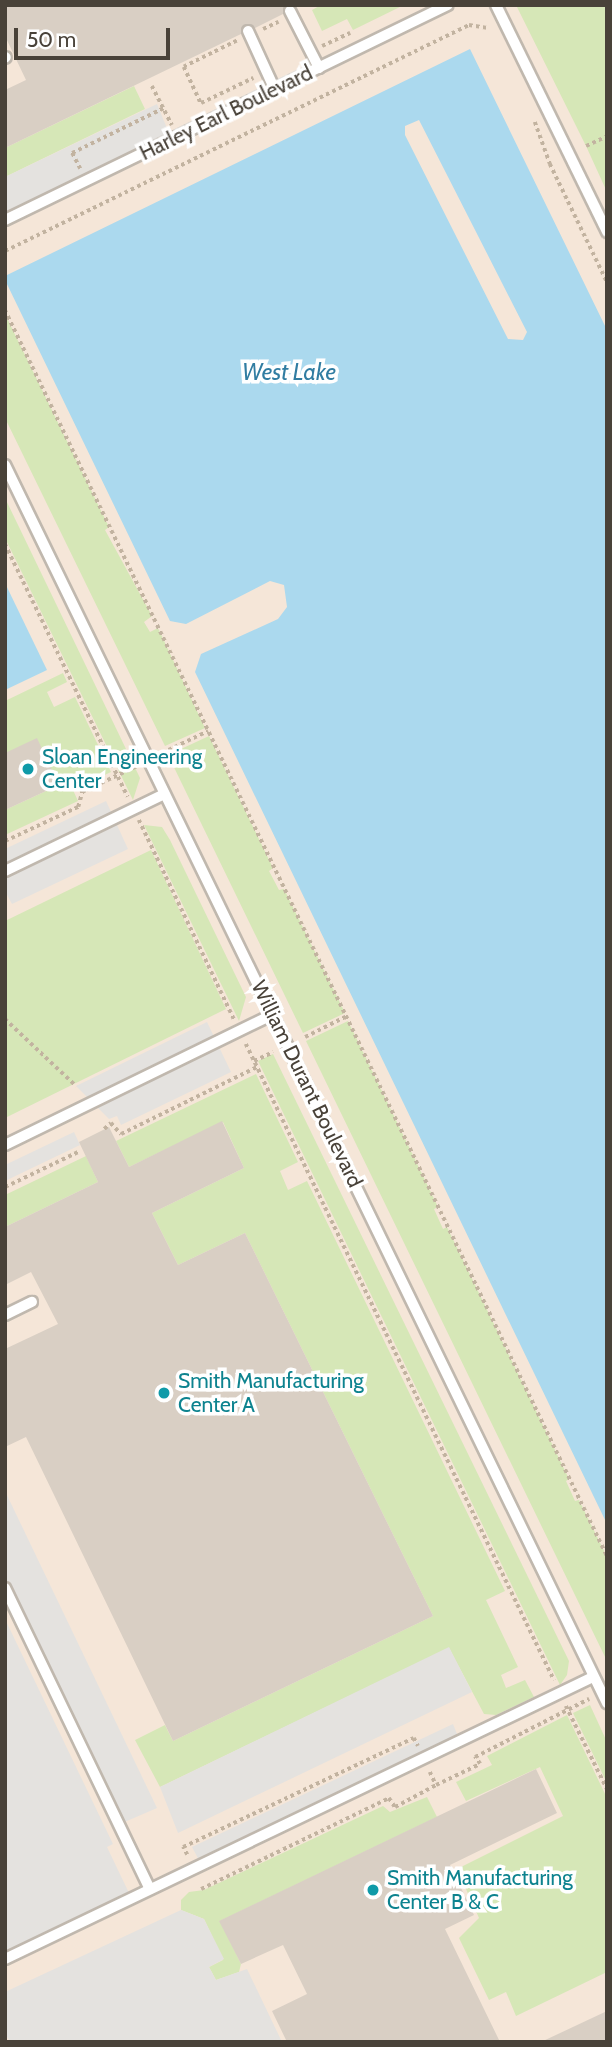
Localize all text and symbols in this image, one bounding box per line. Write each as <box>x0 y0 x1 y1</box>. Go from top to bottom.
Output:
scale bar <box>18 14 173 58</box>
text: 50 m <box>27 27 76 52</box>
street label: Harley Earl Boulevard <box>135 60 317 166</box>
water label: West Lake <box>242 358 336 386</box>
place label: Sloan Engineering Center <box>42 744 202 794</box>
marker: Sloan Engineering Center <box>20 761 36 777</box>
street label: William Durant Boulevard <box>246 977 368 1191</box>
place label: Smith Manufacturing Center A <box>178 1368 364 1418</box>
marker: Smith Manufacturing Center A <box>156 1385 172 1401</box>
place label: Smith Manufacturing Center B & C <box>387 1865 573 1915</box>
marker: Smith Manufacturing Center B & C <box>365 1882 381 1898</box>

